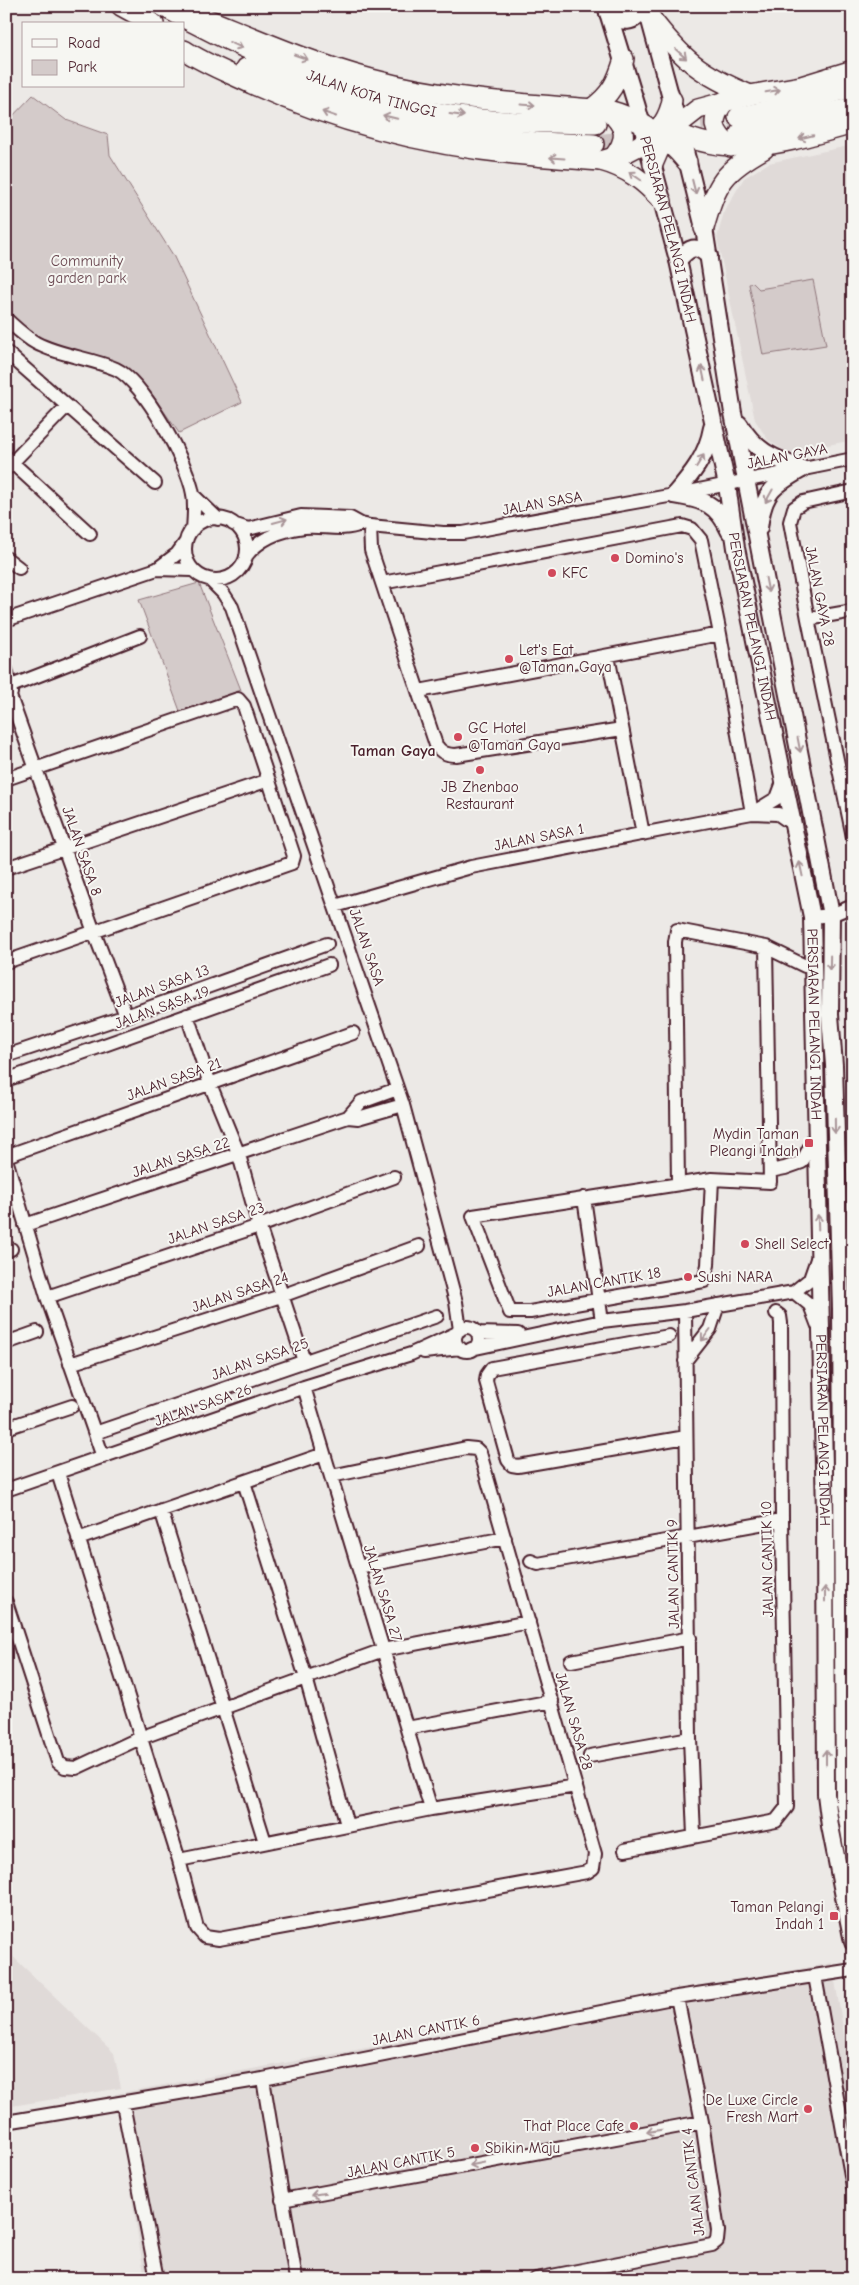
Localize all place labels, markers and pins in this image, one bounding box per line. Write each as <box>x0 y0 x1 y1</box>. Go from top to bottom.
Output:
place label: Domino's <box>625 549 684 567</box>
marker: Domino's <box>609 552 621 564</box>
place label: KFC <box>562 564 588 582</box>
marker: KFC <box>546 567 558 579</box>
place label: Let's Eat @Taman Gaya <box>519 641 612 676</box>
marker: Let's Eat @Taman Gaya <box>503 653 515 665</box>
place label: GC Hotel @Taman Gaya <box>468 719 561 754</box>
marker: GC Hotel @Taman Gaya <box>452 731 464 743</box>
marker: JB Zhenbao Restaurant <box>474 764 486 776</box>
place label: JB Zhenbao Restaurant <box>441 778 519 813</box>
place label: Mydin Taman Pleangi Indah <box>709 1125 799 1160</box>
marker: Mydin Taman Pleangi Indah <box>803 1137 815 1149</box>
place label: Shell Select <box>755 1235 829 1253</box>
marker: Shell Select <box>739 1238 751 1250</box>
place label: Sushi NARA <box>698 1268 773 1286</box>
marker: Sushi NARA <box>682 1271 694 1283</box>
place label: Taman Pelangi Indah 1 <box>730 1898 824 1933</box>
marker: Taman Pelangi Indah 1 <box>828 1910 840 1922</box>
place label: De Luxe Circle Fresh Mart <box>706 2091 799 2126</box>
marker: De Luxe Circle Fresh Mart <box>802 2103 814 2115</box>
place label: That Place Cafe <box>524 2117 624 2135</box>
marker: That Place Cafe <box>628 2120 640 2132</box>
place label: Sbikin Maju <box>485 2139 560 2157</box>
marker: Sbikin Maju <box>469 2142 481 2154</box>

